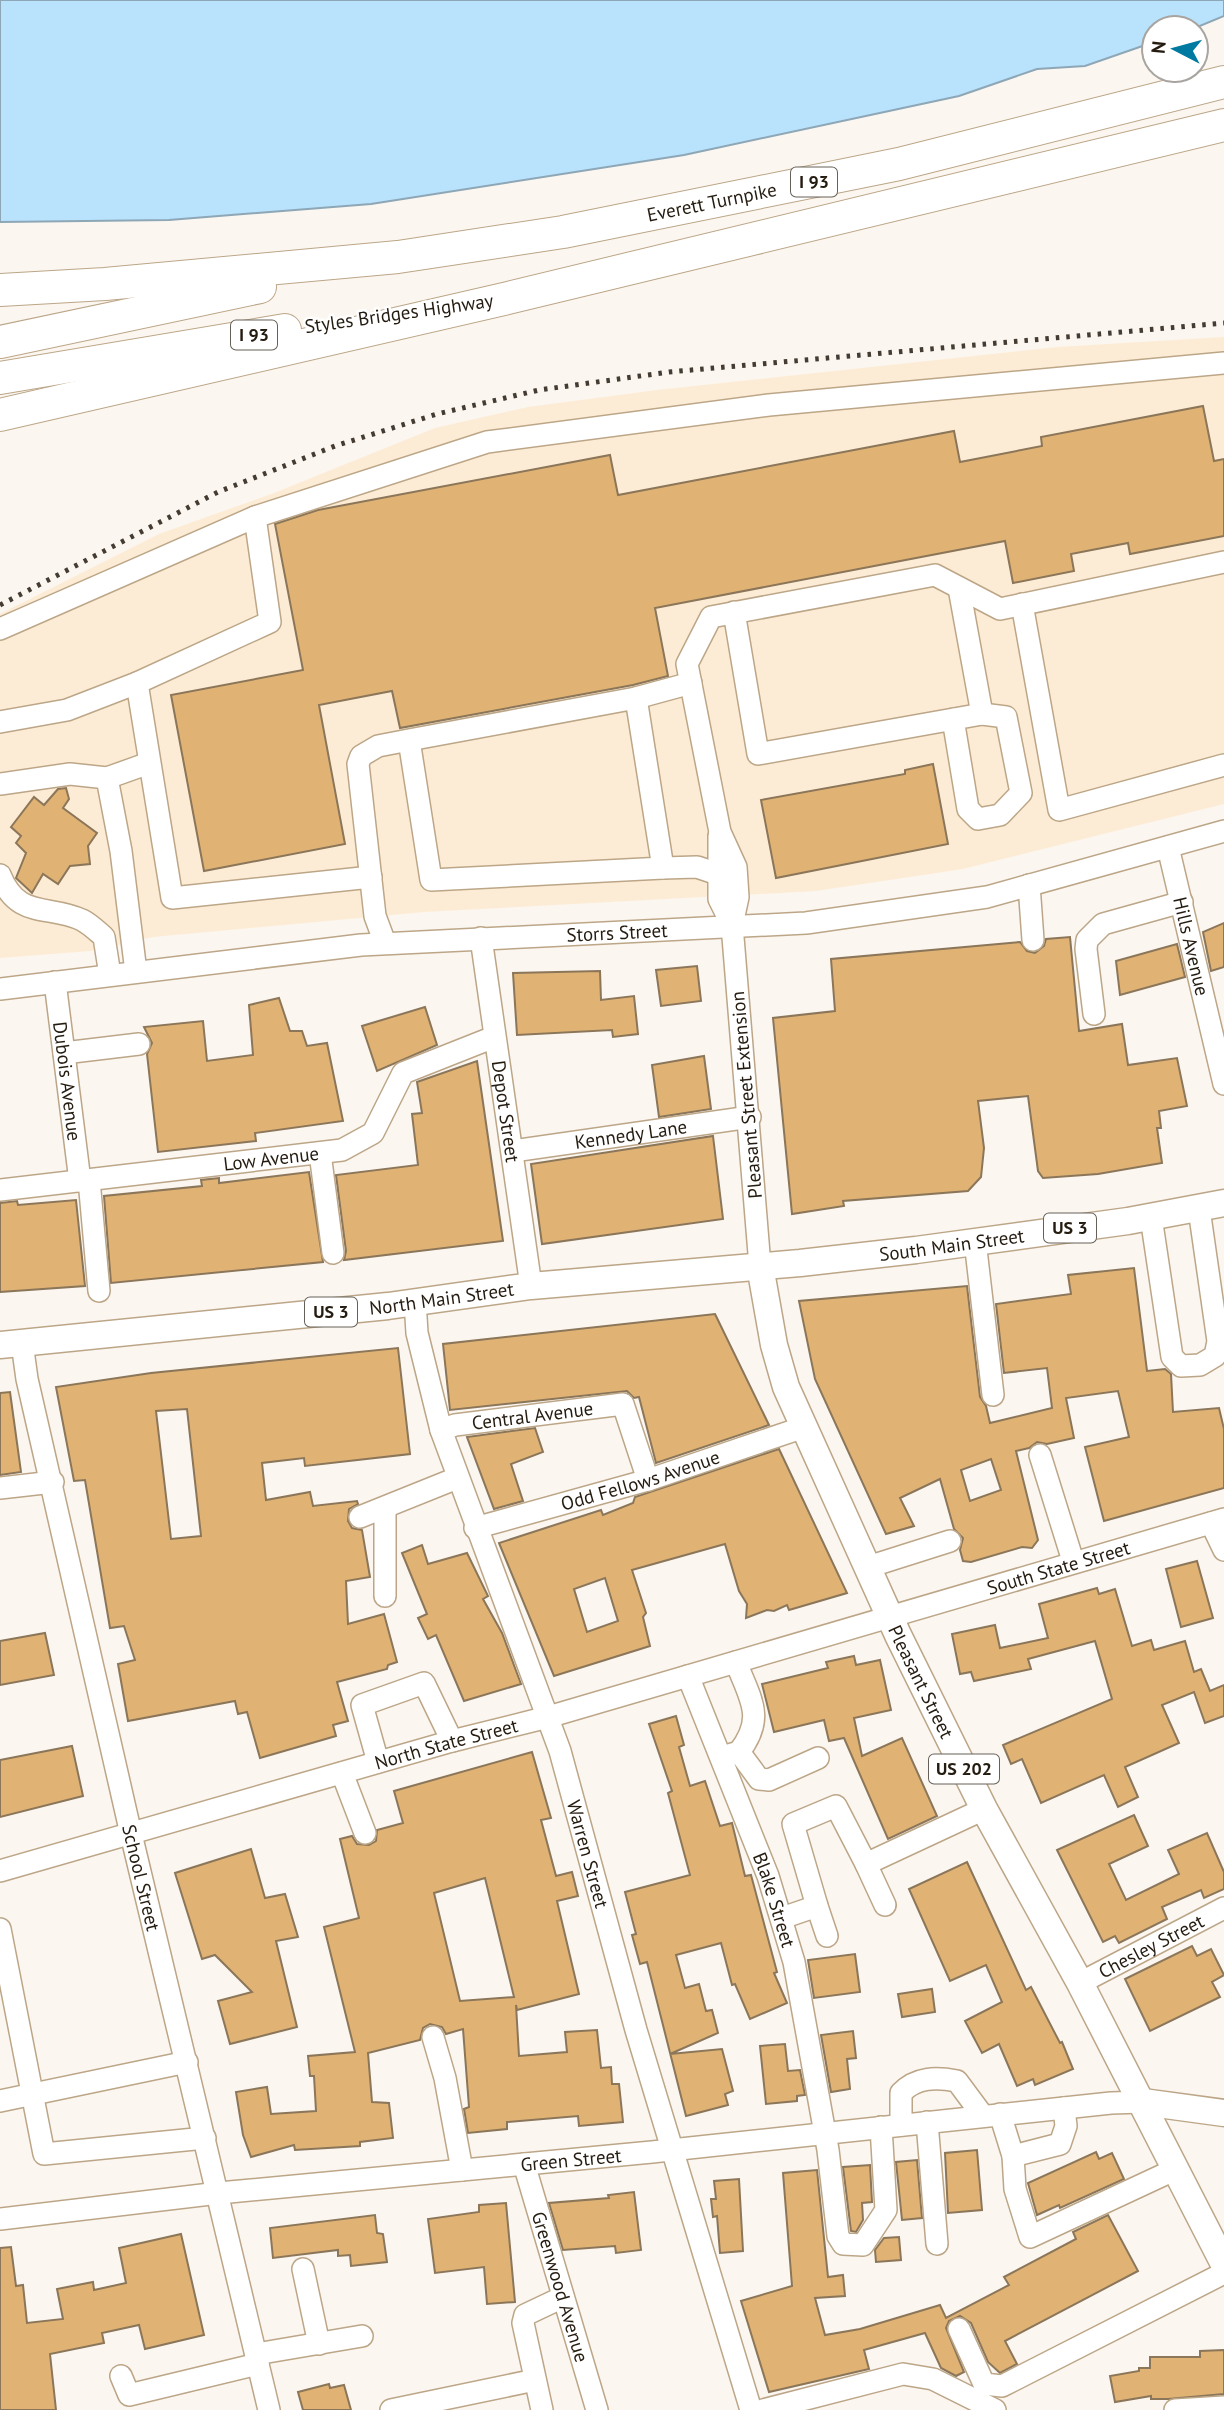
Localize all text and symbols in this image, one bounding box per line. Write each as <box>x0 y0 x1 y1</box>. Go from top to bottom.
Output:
north arrow <box>1140 14 1210 84</box>
text: N <box>1146 40 1171 55</box>
road number: I 93 <box>791 168 837 196</box>
street label: Everett Turnpike <box>645 177 779 227</box>
street label: Styles Bridges Highway <box>303 288 495 338</box>
road number: I 93 <box>231 320 277 349</box>
street label: Hills Avenue <box>1168 894 1215 998</box>
street label: Storrs Street <box>566 918 669 947</box>
street label: Pleasant Street Extension <box>725 990 767 1200</box>
street label: Dubois Avenue <box>48 1020 87 1142</box>
street label: Depot Street <box>487 1059 525 1164</box>
street label: Kennedy Lane <box>573 1114 689 1154</box>
street label: Low Avenue <box>222 1141 320 1176</box>
road number: US 3 <box>1044 1213 1096 1242</box>
street label: South Main Street <box>878 1223 1026 1266</box>
street label: North Main Street <box>368 1276 516 1320</box>
road number: US 3 <box>305 1297 357 1326</box>
street label: Central Avenue <box>471 1396 595 1435</box>
street label: Odd Fellows Avenue <box>558 1445 723 1516</box>
street label: South State Street <box>984 1535 1133 1600</box>
street label: Pleasant Street <box>883 1621 959 1743</box>
street label: North State Street <box>372 1713 521 1775</box>
road number: US 202 <box>929 1754 999 1784</box>
street label: Warren Street <box>562 1797 614 1911</box>
street label: School Street <box>117 1822 166 1934</box>
street label: Blake Street <box>748 1849 801 1951</box>
street label: Chesley Street <box>1094 1908 1208 1983</box>
street label: Green Street <box>519 2143 623 2176</box>
street label: Greenwood Avenue <box>527 2209 594 2365</box>

